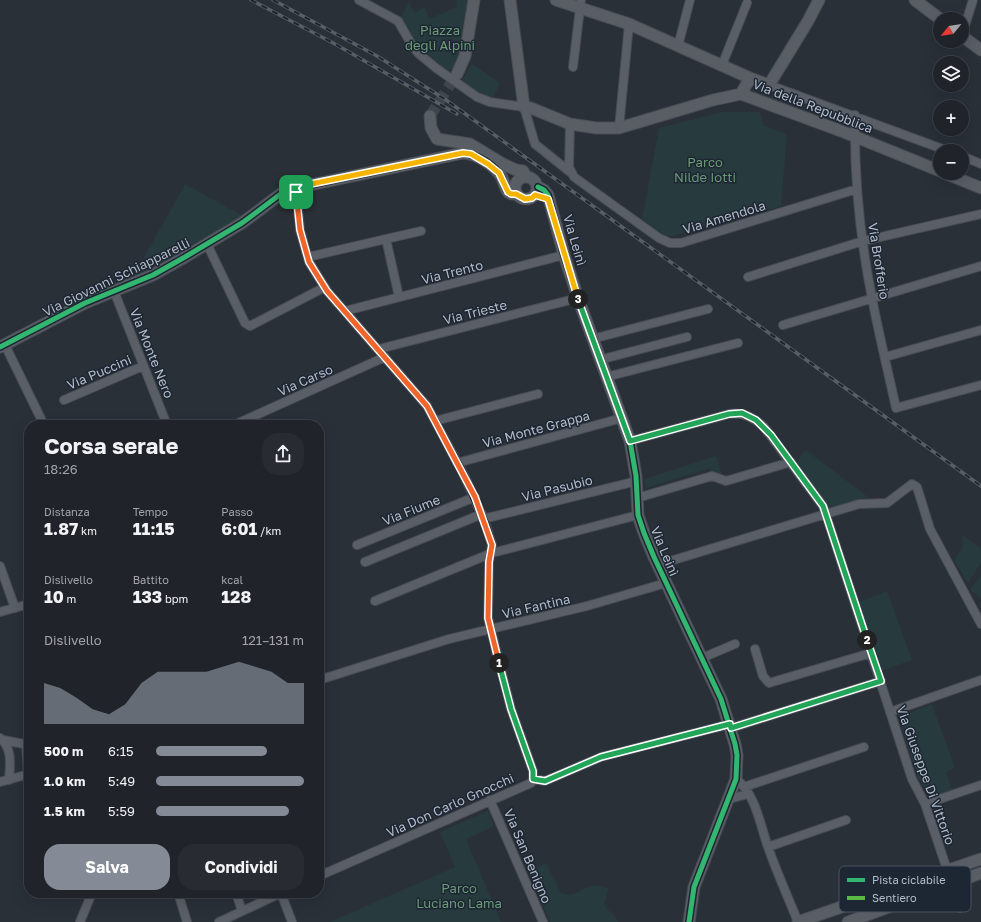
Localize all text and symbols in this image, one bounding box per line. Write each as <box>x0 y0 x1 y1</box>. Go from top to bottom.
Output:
north arrow <box>933 12 969 48</box>
map controls <box>933 12 969 180</box>
park label: Piazza degli Alpini <box>405 22 475 53</box>
button: layers <box>933 56 969 92</box>
street label: Via della Repubblica <box>751 76 875 136</box>
button: + <box>933 100 969 136</box>
button: − <box>933 144 969 180</box>
park label: Parco Nilde Iotti <box>674 154 736 185</box>
pin <box>279 175 313 209</box>
icon: arrive <box>285 181 307 203</box>
street label: Via Amendola <box>681 197 767 237</box>
street label: Via Leinì <box>560 213 590 267</box>
street label: Via Brofferio <box>865 221 893 301</box>
street label: Via Giovanni Schiapparelli <box>40 234 192 320</box>
street label: Via Trento <box>419 257 485 287</box>
pin: 3 <box>568 289 588 309</box>
text: 3 <box>575 292 581 305</box>
street label: Via Trieste <box>441 296 509 328</box>
street label: Via Monte Nero <box>127 306 177 401</box>
street label: Via Puccini <box>64 351 134 393</box>
street label: Via Carso <box>275 361 335 399</box>
street label: Via Monte Grappa <box>481 407 591 451</box>
text: Corsa serale <box>44 432 179 459</box>
button: share <box>262 433 304 475</box>
text: 18:26 <box>44 461 78 477</box>
street label: Via Pasubio <box>520 471 594 505</box>
street label: Via Fiume <box>380 491 442 529</box>
text: Distanza <box>44 505 90 518</box>
text: Tempo <box>133 505 168 518</box>
text: Passo <box>221 505 253 518</box>
text: 1.87 <box>44 518 78 539</box>
text: 11:15 <box>133 518 175 539</box>
text: 6:01 <box>221 518 257 539</box>
text: km <box>78 524 97 537</box>
text: /km <box>257 524 281 537</box>
street label: Via Leinì <box>647 524 683 578</box>
text: Dislivello <box>44 573 93 586</box>
text: Battito <box>133 573 169 586</box>
text: kcal <box>221 573 243 586</box>
text: 10 <box>44 586 64 607</box>
text: 133 <box>133 586 162 607</box>
text: 128 <box>221 586 251 607</box>
street label: Via Fantina <box>500 590 572 622</box>
text: m <box>64 592 76 605</box>
text: bpm <box>162 592 188 605</box>
pin: 2 <box>857 630 877 650</box>
text: Dislivello <box>44 632 102 648</box>
text: 121–131 m <box>242 632 304 648</box>
text: 2 <box>864 633 870 646</box>
pin: 1 <box>489 653 509 673</box>
text: 1 <box>496 656 502 669</box>
street label: Via Giuseppe Di Vittorio <box>893 703 959 847</box>
text: 500 m <box>44 743 83 759</box>
text: 6:15 <box>108 743 134 759</box>
street label: Via Don Carlo Gnocchi <box>384 770 516 840</box>
text: 1.0 km <box>44 773 85 789</box>
text: 5:49 <box>108 773 135 789</box>
text: 1.5 km <box>44 803 85 819</box>
text: 5:59 <box>108 803 135 819</box>
street label: Via San Benigno <box>501 806 555 906</box>
button: Salva <box>44 844 170 890</box>
button: Condividi <box>178 844 304 890</box>
legend <box>839 866 971 912</box>
text: Pista ciclabile <box>872 873 946 886</box>
park label: Parco Luciano Lama <box>416 880 502 911</box>
text: Sentiero <box>872 891 917 904</box>

